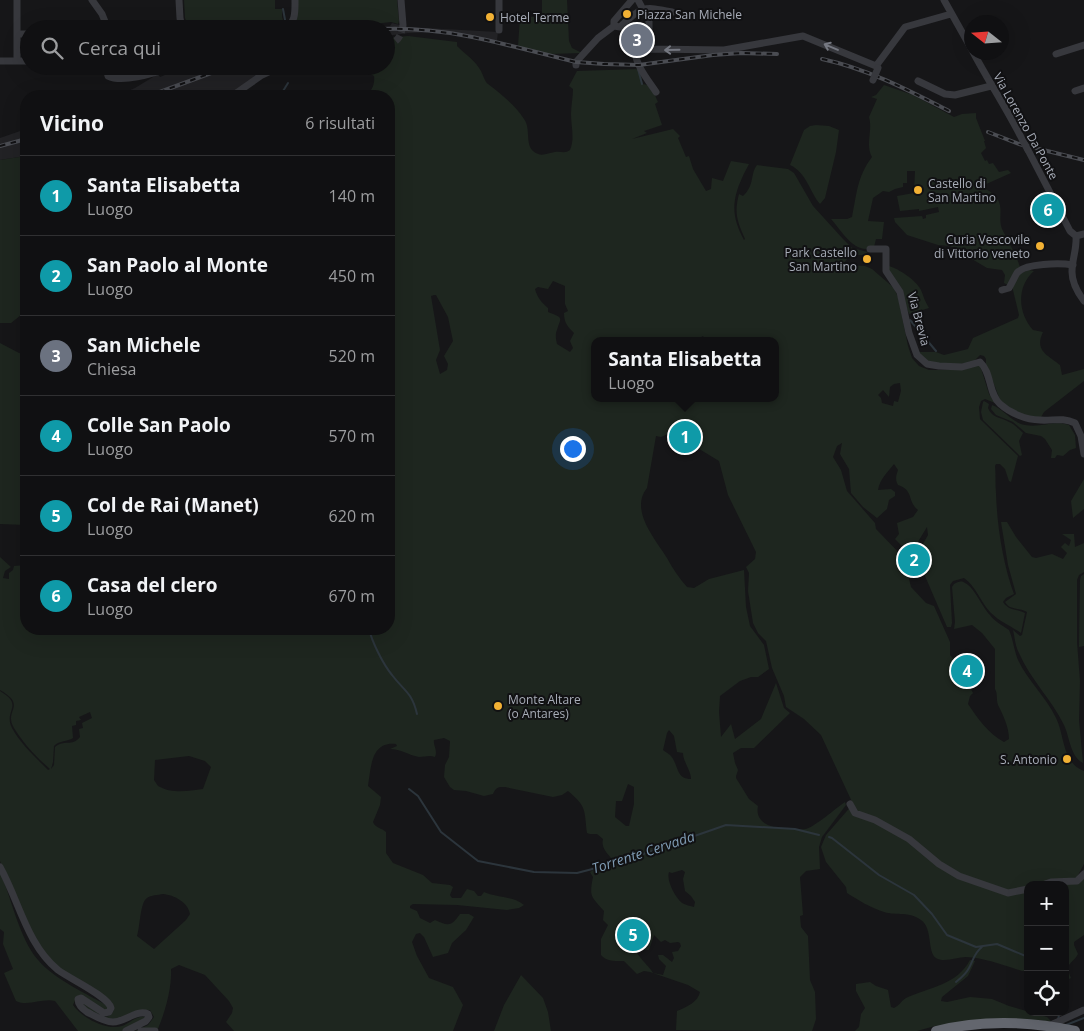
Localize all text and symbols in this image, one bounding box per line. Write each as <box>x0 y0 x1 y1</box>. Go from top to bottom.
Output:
place label: Piazza San Michele <box>637 6 742 23</box>
marker: Piazza San Michele <box>621 8 633 20</box>
place label: Hotel Terme <box>500 9 570 26</box>
marker: Hotel Terme <box>484 11 496 23</box>
north arrow <box>964 15 1009 60</box>
search box <box>20 20 395 75</box>
pin: 3 <box>621 21 653 59</box>
icon: search <box>38 34 66 62</box>
text: Cerca qui <box>78 35 161 61</box>
one-way arrow <box>824 41 839 51</box>
one-way arrow <box>664 45 680 55</box>
street label: Via Lorenzo Da Ponte <box>990 70 1063 183</box>
text: Vicino <box>40 109 104 137</box>
text: 6 risultati <box>305 112 375 134</box>
text: Santa Elisabetta <box>87 172 240 198</box>
place label: Castello di San Martino <box>928 175 996 206</box>
marker: Castello di San Martino <box>912 184 924 196</box>
text: 1 <box>51 185 61 207</box>
text: 140 m <box>329 185 375 207</box>
pin: 6 <box>1032 191 1064 229</box>
text: Luogo <box>87 198 133 220</box>
place label: Curia Vescovile di Vittorio veneto <box>934 231 1030 262</box>
marker: Curia Vescovile di Vittorio veneto <box>1034 240 1046 252</box>
place label: Park Castello San Martino <box>785 244 857 275</box>
text: San Paolo al Monte <box>87 252 268 278</box>
marker: Park Castello San Martino <box>861 253 873 265</box>
text: 2 <box>51 265 61 287</box>
text: 450 m <box>329 265 375 287</box>
text: Luogo <box>87 278 133 300</box>
street label: Via Brevia <box>904 290 934 348</box>
text: San Michele <box>87 332 201 358</box>
popup <box>591 337 779 402</box>
text: 3 <box>51 345 61 367</box>
text: 520 m <box>329 345 375 367</box>
text: Santa Elisabetta <box>608 346 762 372</box>
text: Chiesa <box>87 358 136 380</box>
text: Luogo <box>608 372 654 394</box>
text: Colle San Paolo <box>87 412 231 438</box>
pin: 1 <box>669 418 701 456</box>
text: 4 <box>51 425 61 447</box>
text: 570 m <box>329 425 375 447</box>
your location <box>560 436 586 462</box>
text: Luogo <box>87 438 133 460</box>
text: Col de Rai (Manet) <box>87 492 259 518</box>
text: 5 <box>51 505 61 527</box>
text: 620 m <box>329 505 375 527</box>
text: Luogo <box>87 518 133 540</box>
pin: 2 <box>898 541 930 579</box>
text: Casa del clero <box>87 572 218 598</box>
text: 6 <box>51 585 61 607</box>
text: 670 m <box>329 585 375 607</box>
text: Luogo <box>87 598 133 620</box>
pin: 4 <box>951 652 983 690</box>
place label: Monte Altare (o Antares) <box>508 691 581 722</box>
marker: Monte Altare (o Antares) <box>492 700 504 712</box>
place label: S. Antonio <box>1000 751 1057 768</box>
marker: S. Antonio <box>1061 753 1073 765</box>
water label: Torrente Cervada <box>589 826 697 878</box>
map controls <box>1024 881 1069 1016</box>
button: + <box>1024 881 1069 926</box>
pin: 5 <box>617 916 649 954</box>
button: − <box>1024 926 1069 971</box>
button: locate <box>1024 971 1069 1016</box>

